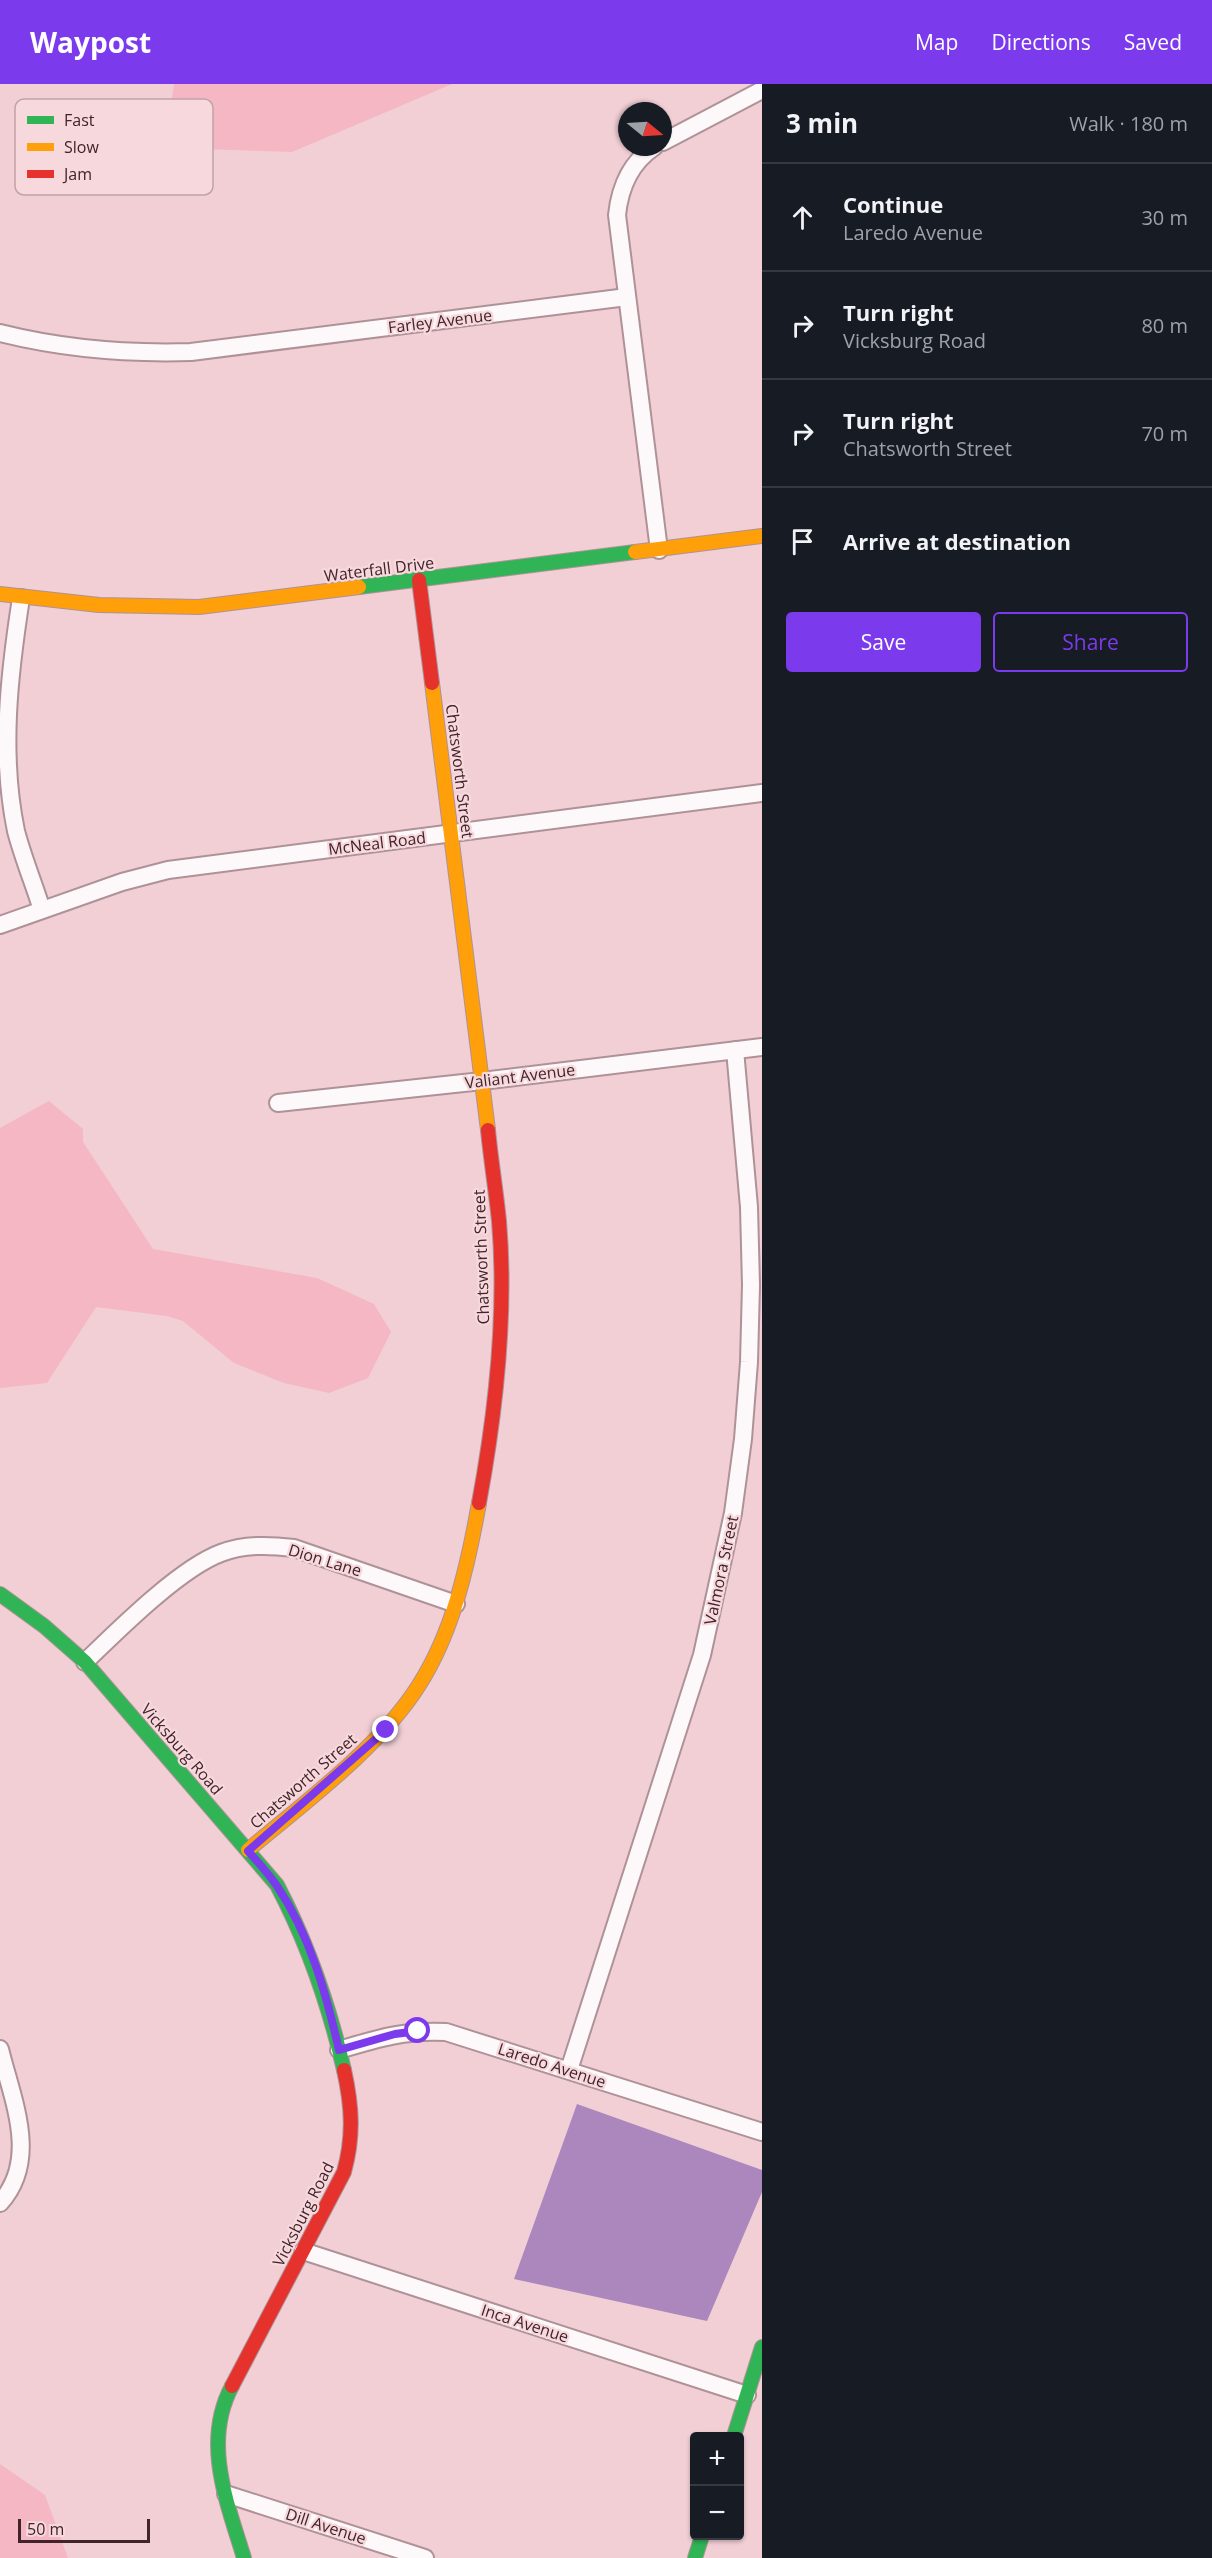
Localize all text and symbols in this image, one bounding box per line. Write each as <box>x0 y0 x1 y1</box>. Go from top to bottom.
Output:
text: Waypost <box>30 23 151 61</box>
text: Map <box>915 28 958 56</box>
text: Directions <box>991 28 1091 56</box>
text: Saved <box>1124 28 1182 56</box>
legend <box>15 99 213 195</box>
north arrow <box>618 102 672 156</box>
text: 3 min <box>786 105 858 141</box>
text: Fast <box>64 109 95 131</box>
text: Walk · 180 m <box>1069 110 1188 137</box>
text: Slow <box>64 136 99 158</box>
text: Jam <box>62 163 92 185</box>
text: Continue <box>843 189 943 219</box>
icon: ahead <box>786 201 819 234</box>
text: 30 m <box>1141 204 1188 231</box>
text: Laredo Avenue <box>843 219 983 246</box>
text: Turn right <box>843 297 954 327</box>
street label: Farley Avenue <box>387 304 493 338</box>
icon: right <box>786 309 819 342</box>
text: 80 m <box>1141 312 1188 339</box>
text: Vicksburg Road <box>843 327 986 354</box>
text: Turn right <box>843 405 954 435</box>
icon: right <box>786 417 819 450</box>
text: 70 m <box>1141 420 1188 447</box>
text: Chatsworth Street <box>843 435 1012 462</box>
icon: arrive <box>786 525 819 558</box>
text: Arrive at destination <box>843 526 1071 556</box>
street label: Waterfall Drive <box>323 551 435 587</box>
button: Save <box>786 612 981 672</box>
button: Share <box>993 612 1188 672</box>
street label: Chatsworth Street <box>441 703 479 840</box>
street label: McNeal Road <box>327 826 427 860</box>
street label: Valiant Avenue <box>464 1058 576 1094</box>
street label: Chatsworth Street <box>468 1189 494 1325</box>
street label: Valmora Street <box>699 1513 743 1627</box>
street label: Dion Lane <box>286 1538 364 1582</box>
street label: Vicksburg Road <box>136 1699 228 1799</box>
route end <box>372 1716 398 1742</box>
street label: Chatsworth Street <box>245 1728 361 1834</box>
route start <box>404 2017 430 2043</box>
street label: Laredo Avenue <box>495 2037 609 2093</box>
street label: Vicksburg Road <box>267 2158 339 2270</box>
street label: Inca Avenue <box>478 2299 572 2347</box>
map controls <box>690 2432 744 2540</box>
button: + <box>690 2432 744 2486</box>
button: − <box>690 2486 744 2540</box>
street label: Dill Avenue <box>283 2503 369 2549</box>
scale bar <box>18 2516 150 2544</box>
text: 50 m <box>27 2518 64 2540</box>

